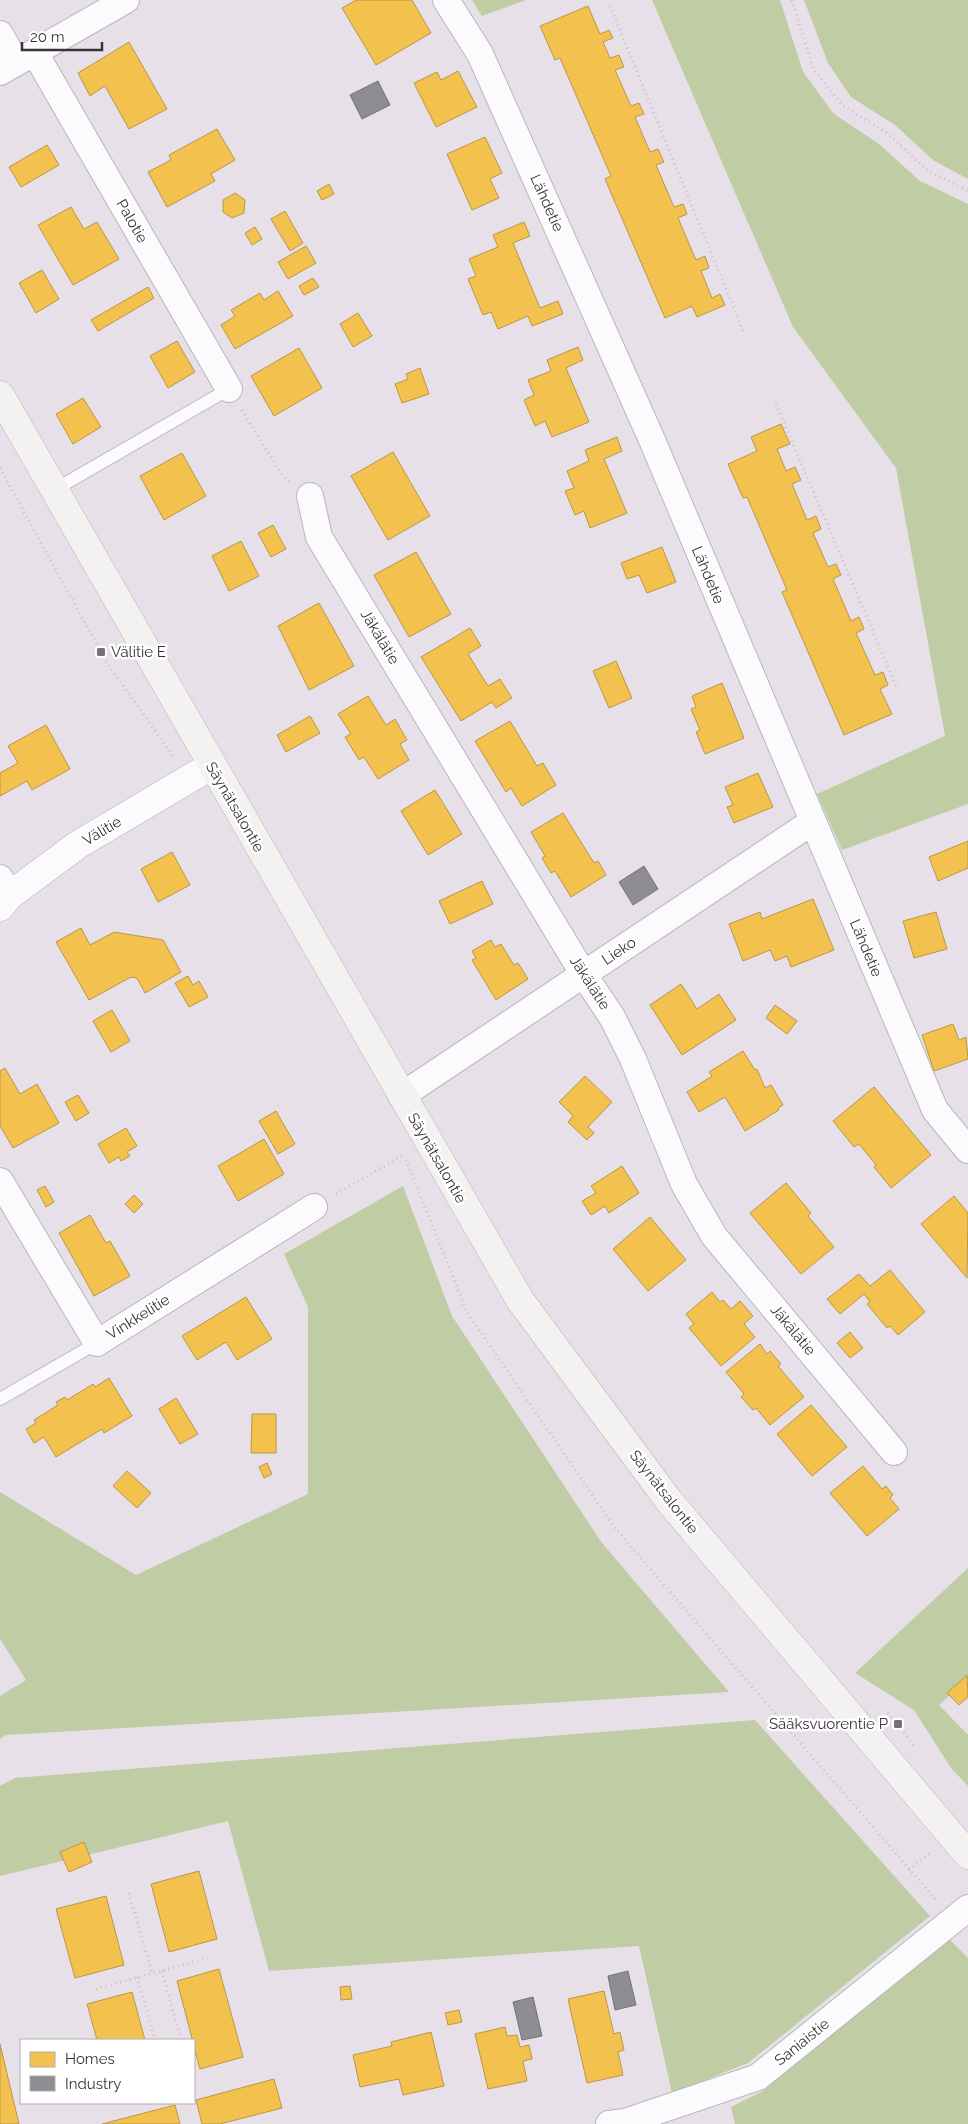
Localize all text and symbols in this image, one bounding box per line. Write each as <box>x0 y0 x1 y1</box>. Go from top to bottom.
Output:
scale bar <box>22 20 102 52</box>
text: 20 m <box>30 28 65 46</box>
street label: Lähdetie <box>526 172 568 235</box>
street label: Palotie <box>112 196 152 246</box>
street label: Lähdetie <box>688 543 728 607</box>
street label: Jäkälätie <box>357 606 403 668</box>
place label: Välitie E <box>111 643 166 661</box>
marker: Välitie E <box>95 646 107 658</box>
street label: Säynätsalontie <box>202 759 268 856</box>
street label: Välitie <box>79 812 125 850</box>
street label: Lähdetie <box>846 916 886 980</box>
street label: Lieko <box>599 933 640 969</box>
street label: Jäkälätie <box>566 953 614 1013</box>
street label: Säynätsalontie <box>404 1110 470 1207</box>
street label: Vinkkelitie <box>103 1290 173 1343</box>
street label: Jäkälätie <box>767 1301 820 1359</box>
street label: Säynätsalontie <box>626 1447 702 1538</box>
place label: Sääksvuorentie P <box>769 1715 888 1733</box>
marker: Sääksvuorentie P <box>892 1718 904 1730</box>
street label: Saniaistie <box>771 2014 833 2069</box>
legend <box>20 2039 195 2104</box>
text: Homes <box>65 2050 115 2068</box>
text: Industry <box>65 2075 121 2093</box>

